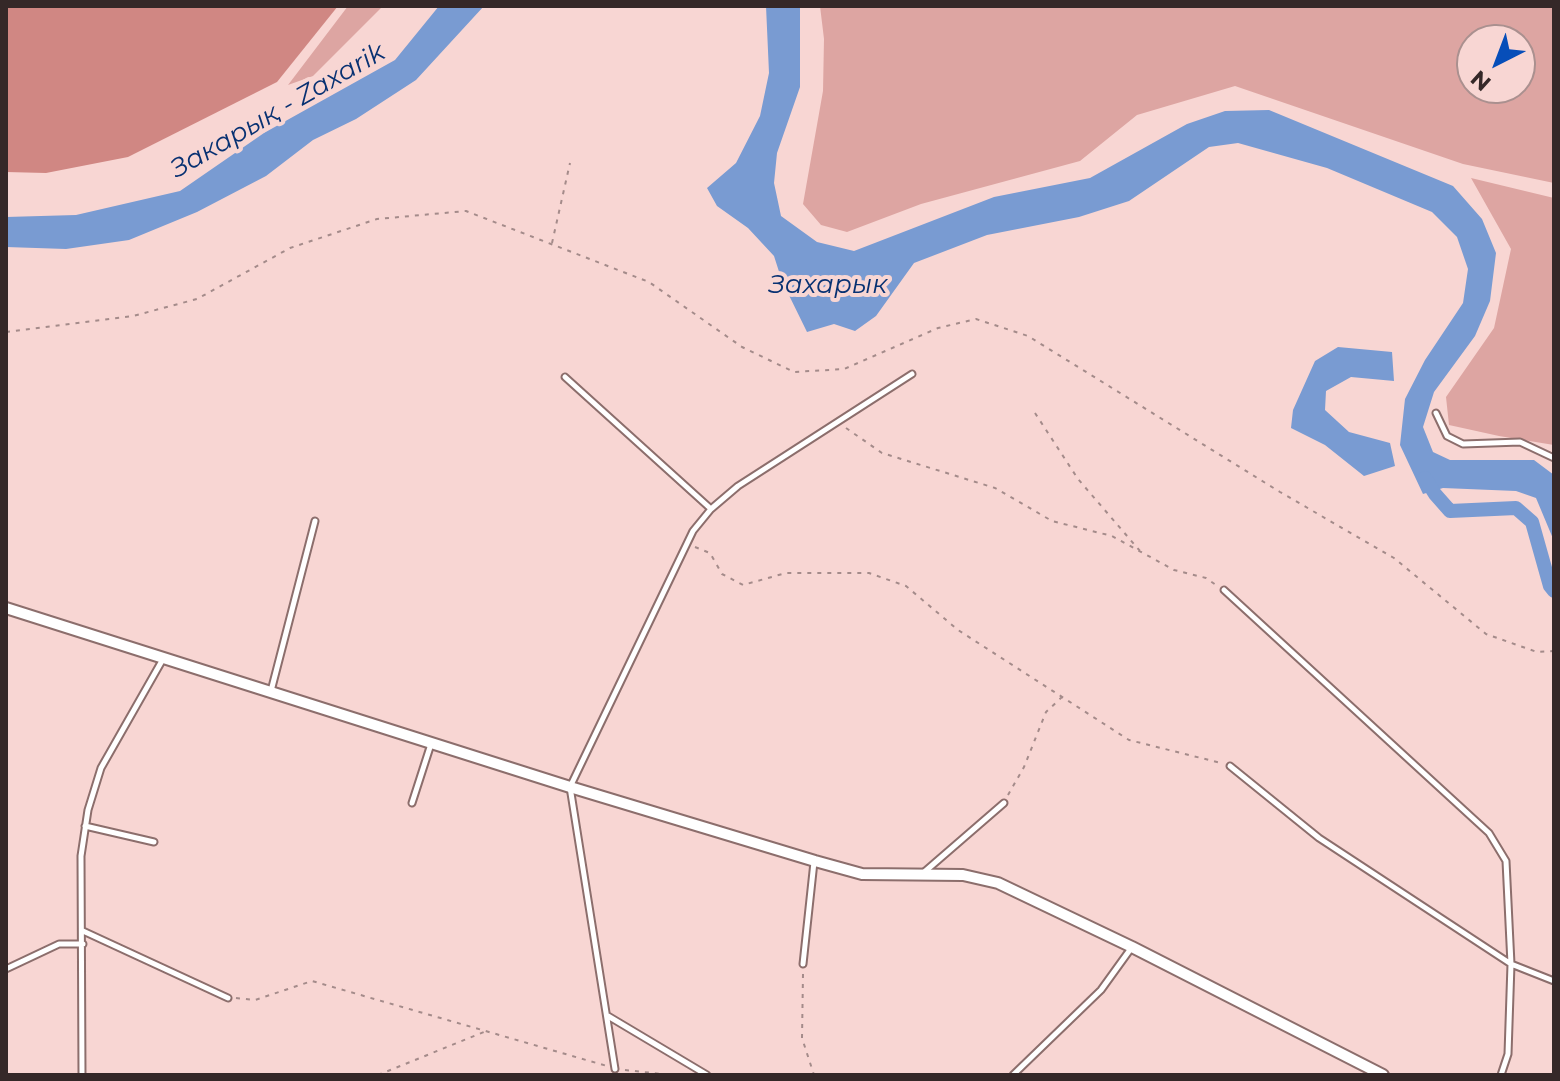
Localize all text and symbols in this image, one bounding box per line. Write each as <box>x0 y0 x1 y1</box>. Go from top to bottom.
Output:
north arrow <box>1456 24 1536 104</box>
water label: Закарық - Zaxarik <box>165 37 391 185</box>
text: N <box>1465 65 1497 97</box>
water label: Захарык <box>769 269 887 301</box>

